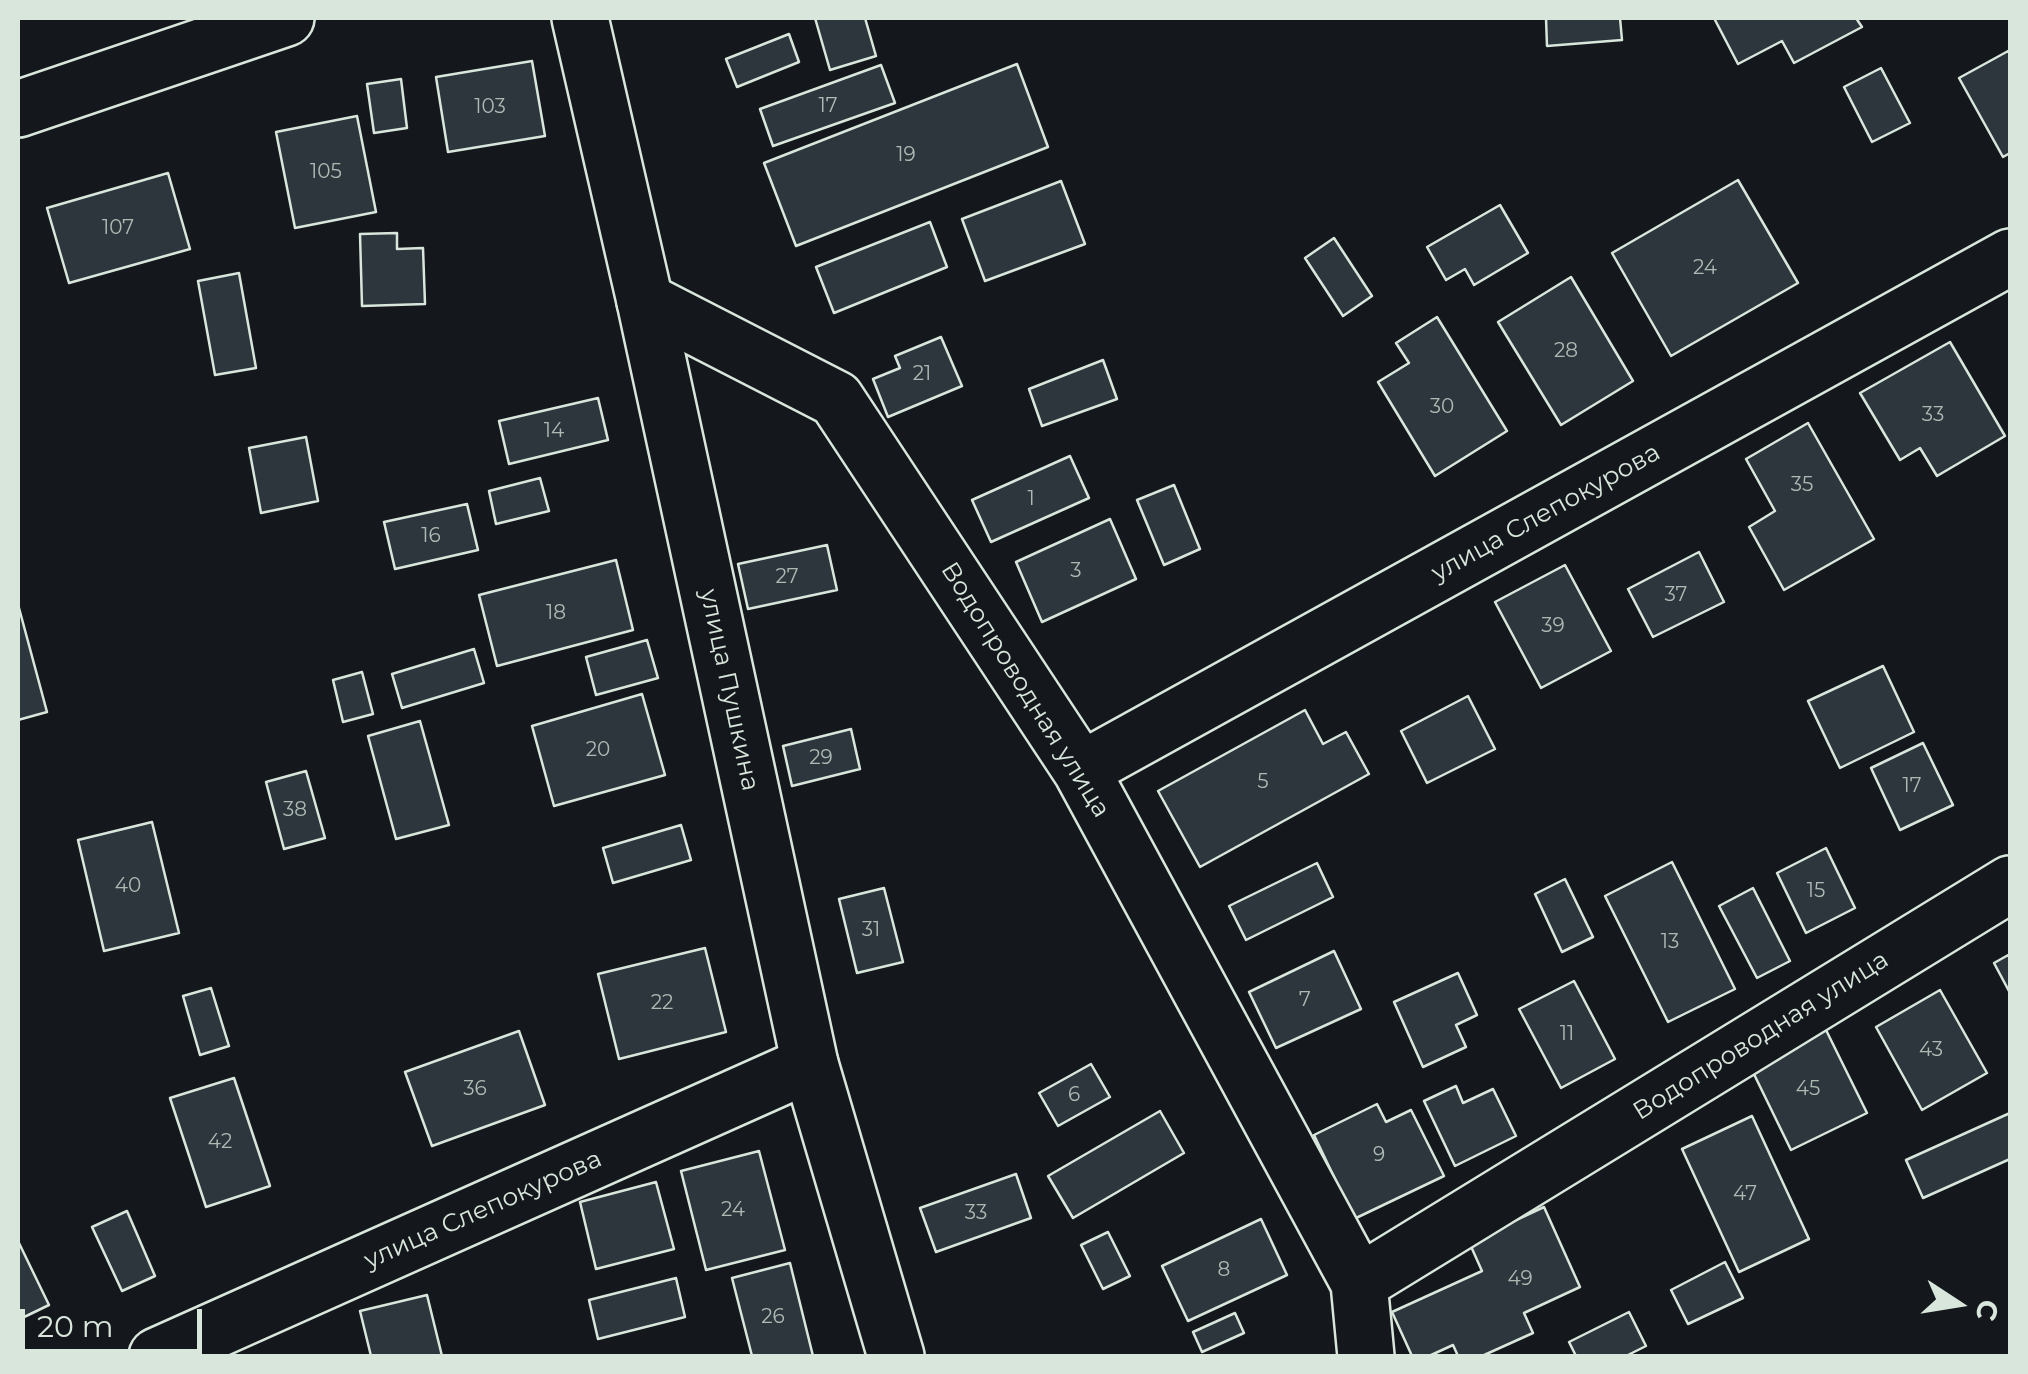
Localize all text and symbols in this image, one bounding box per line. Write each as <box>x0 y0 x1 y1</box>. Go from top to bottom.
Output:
house number: 17 <box>819 94 837 118</box>
house number: 103 <box>474 95 506 119</box>
house number: 19 <box>896 143 916 167</box>
house number: 105 <box>310 160 342 184</box>
house number: 107 <box>102 216 134 240</box>
house number: 24 <box>1693 256 1717 280</box>
house number: 28 <box>1554 339 1578 363</box>
house number: 21 <box>913 362 931 386</box>
house number: 30 <box>1430 395 1454 419</box>
house number: 33 <box>1922 403 1944 427</box>
house number: 14 <box>544 419 564 443</box>
street label: улица Слепокурова <box>1426 438 1666 588</box>
house number: 35 <box>1791 473 1813 497</box>
house number: 1 <box>1027 487 1035 511</box>
house number: 16 <box>421 524 441 548</box>
street label: Водопроводная улица <box>934 557 1116 823</box>
house number: 3 <box>1070 559 1082 583</box>
house number: 27 <box>775 565 799 589</box>
house number: 37 <box>1665 583 1687 607</box>
street label: улица Пушкина <box>693 586 765 794</box>
house number: 18 <box>546 601 566 625</box>
house number: 39 <box>1541 614 1565 638</box>
house number: 20 <box>586 738 610 762</box>
house number: 29 <box>809 746 833 770</box>
house number: 5 <box>1257 770 1269 794</box>
house number: 17 <box>1903 774 1921 798</box>
house number: 38 <box>283 798 307 822</box>
house number: 40 <box>115 874 141 898</box>
house number: 15 <box>1807 879 1825 903</box>
house number: 31 <box>862 918 880 942</box>
house number: 13 <box>1661 930 1679 954</box>
street label: Водопроводная улица <box>1628 945 1894 1127</box>
house number: 7 <box>1299 988 1311 1012</box>
house number: 22 <box>651 991 673 1015</box>
house number: 11 <box>1560 1022 1574 1046</box>
house number: 43 <box>1919 1038 1943 1062</box>
house number: 36 <box>463 1077 487 1101</box>
house number: 45 <box>1796 1077 1820 1101</box>
house number: 6 <box>1068 1083 1080 1107</box>
house number: 42 <box>208 1130 232 1154</box>
house number: 9 <box>1373 1143 1385 1167</box>
street label: улица Слепокурова <box>360 1144 606 1276</box>
house number: 47 <box>1733 1182 1757 1206</box>
house number: 24 <box>721 1198 745 1222</box>
house number: 33 <box>965 1201 987 1225</box>
north arrow <box>1908 1254 2008 1354</box>
house number: 8 <box>1218 1258 1230 1282</box>
house number: 49 <box>1507 1267 1533 1291</box>
scale bar <box>25 1289 208 1351</box>
text: С <box>1969 1297 2006 1324</box>
house number: 26 <box>761 1305 785 1329</box>
text: 20 m <box>37 1308 114 1345</box>

